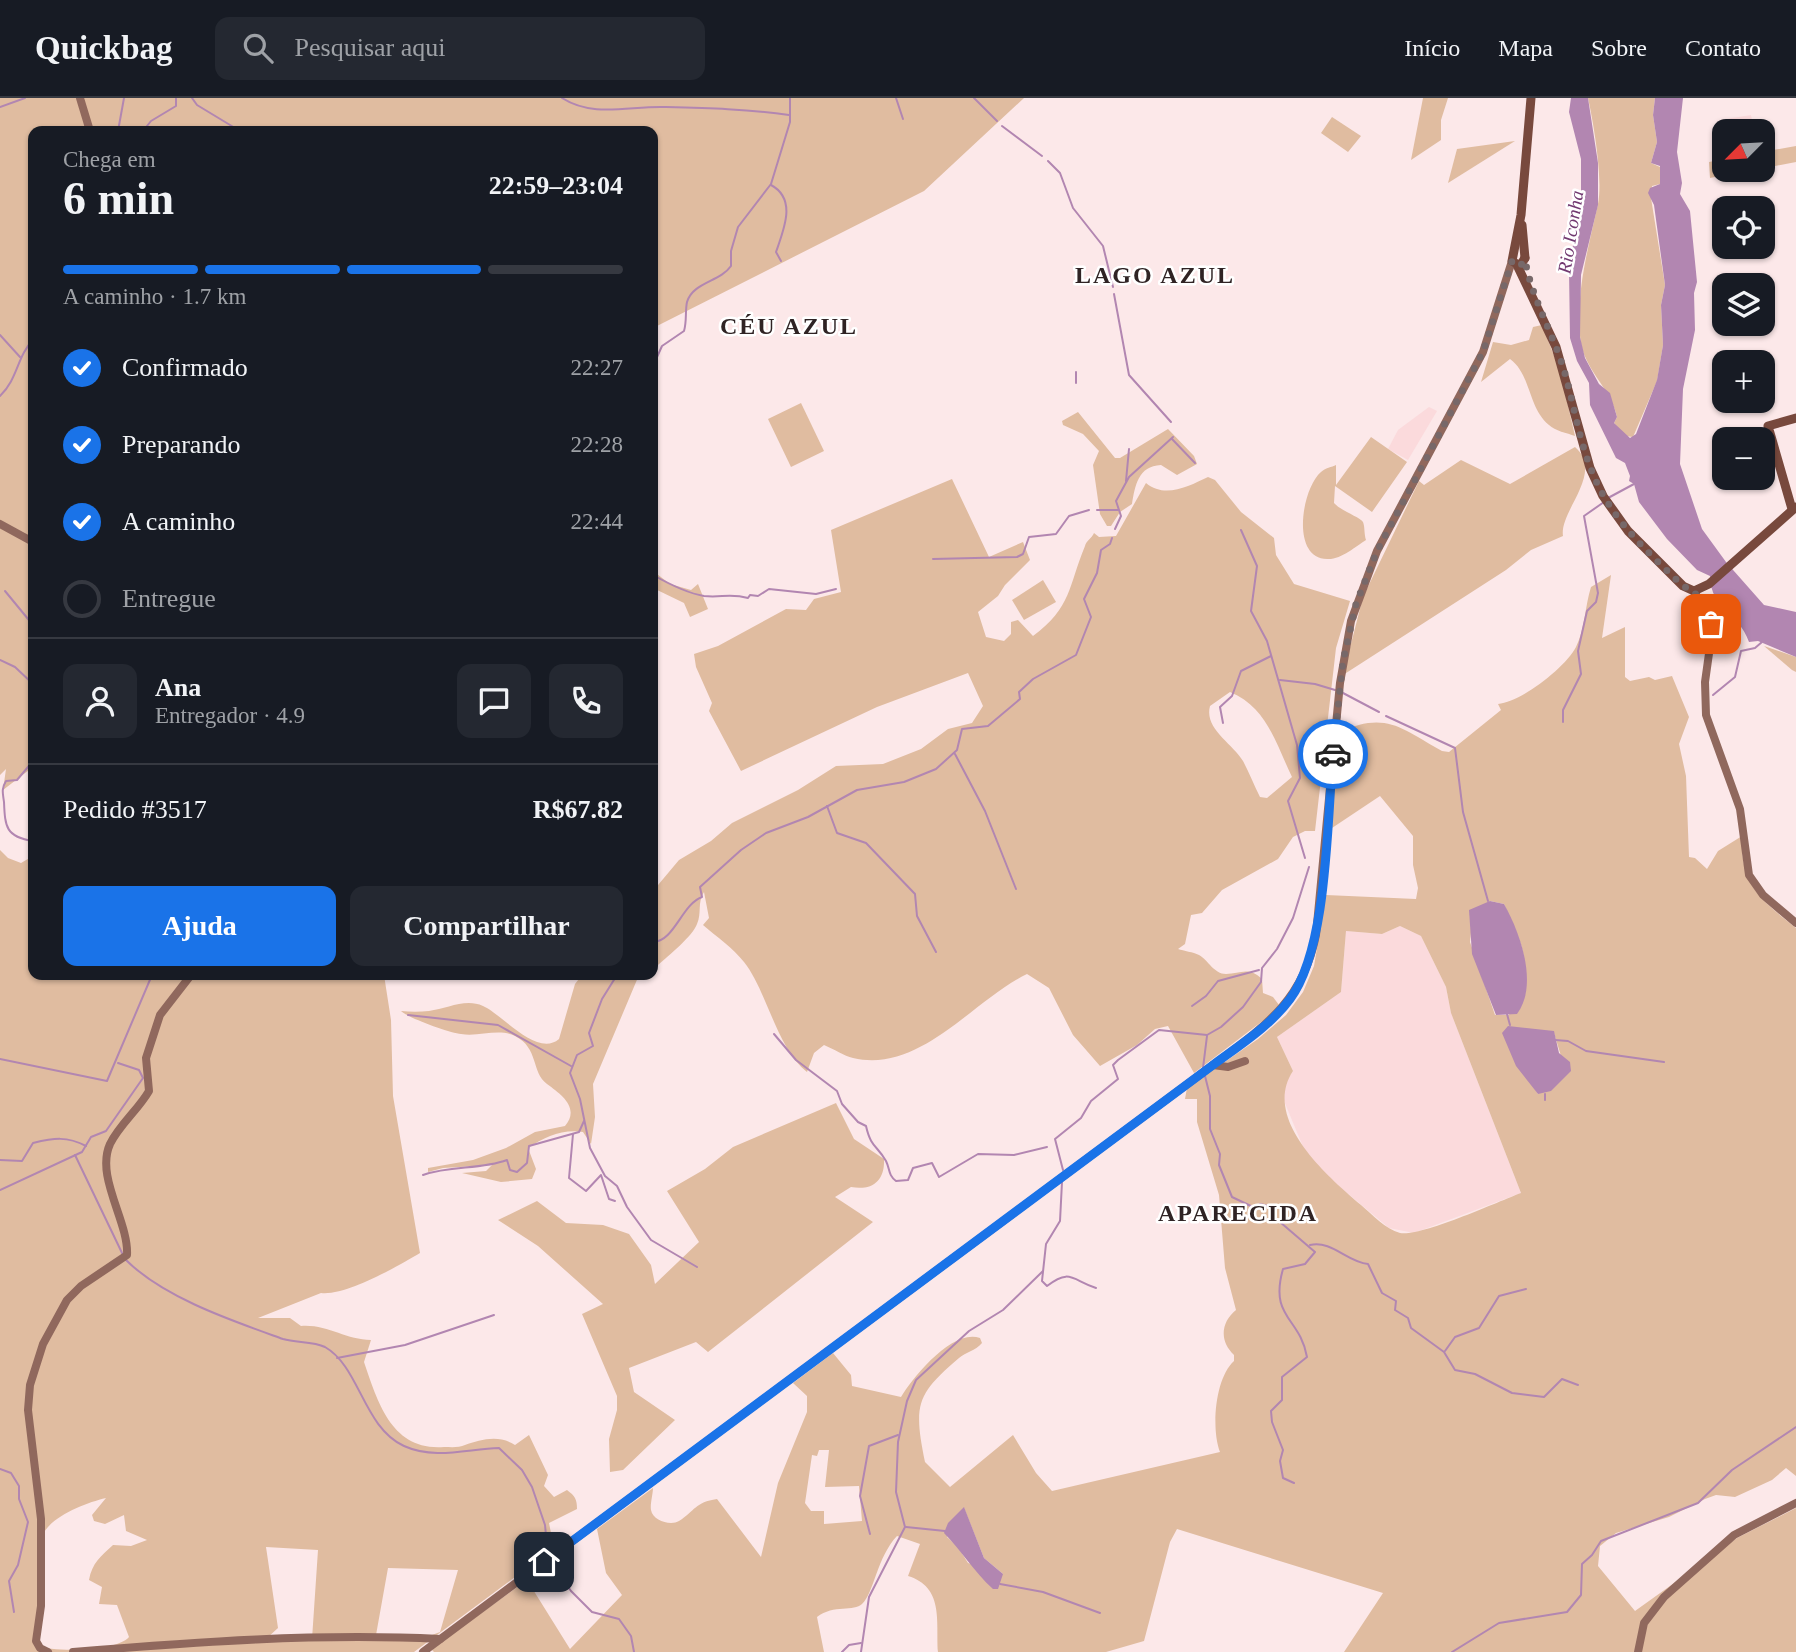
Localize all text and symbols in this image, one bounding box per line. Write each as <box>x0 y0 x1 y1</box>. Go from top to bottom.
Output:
search box <box>215 17 705 80</box>
icon: search <box>239 29 277 67</box>
text: Quickbag <box>35 30 173 66</box>
text: Pesquisar aqui <box>295 33 445 62</box>
text: Início <box>1404 35 1460 61</box>
text: Mapa <box>1498 35 1553 61</box>
text: Sobre <box>1591 35 1647 61</box>
text: Contato <box>1685 35 1761 61</box>
north arrow <box>1712 119 1774 182</box>
map controls <box>1712 119 1775 490</box>
text: Chega em <box>63 147 156 172</box>
text: 22:59–23:04 <box>489 171 623 200</box>
text: 6 min <box>63 173 174 224</box>
water label: Rio Iconha <box>1553 189 1587 276</box>
button: locate <box>1712 196 1775 259</box>
district label: LAGO AZUL <box>1075 262 1235 288</box>
button: layers <box>1712 273 1775 336</box>
text: A caminho · 1.7 km <box>63 284 246 309</box>
district label: CÉU AZUL <box>720 313 858 339</box>
icon: check <box>63 349 101 387</box>
button: + <box>1712 350 1775 413</box>
text: Confirmado <box>122 353 248 382</box>
text: 22:27 <box>571 355 623 380</box>
icon: check <box>63 426 101 464</box>
button: − <box>1712 427 1775 490</box>
text: Preparando <box>122 430 240 459</box>
text: 22:28 <box>571 432 623 457</box>
icon: check <box>63 503 101 541</box>
text: A caminho <box>122 507 235 536</box>
text: 22:44 <box>571 509 623 534</box>
text: Entregue <box>122 584 216 613</box>
pin <box>1681 594 1741 654</box>
icon: bag <box>1692 605 1730 643</box>
button: person <box>63 664 137 738</box>
button: chat <box>457 664 531 738</box>
button: phone <box>549 664 623 738</box>
text: Ana <box>155 673 201 702</box>
text: Entregador · 4.9 <box>155 703 305 728</box>
courier <box>1298 719 1368 789</box>
icon: car <box>1314 735 1352 773</box>
text: Pedido #3517 <box>63 795 207 824</box>
text: R$67.82 <box>533 795 623 824</box>
button: Ajuda <box>63 886 336 966</box>
button: Compartilhar <box>350 886 623 966</box>
district label: APARECIDA <box>1158 1200 1318 1226</box>
pin <box>514 1532 574 1592</box>
icon: home <box>525 1543 563 1581</box>

